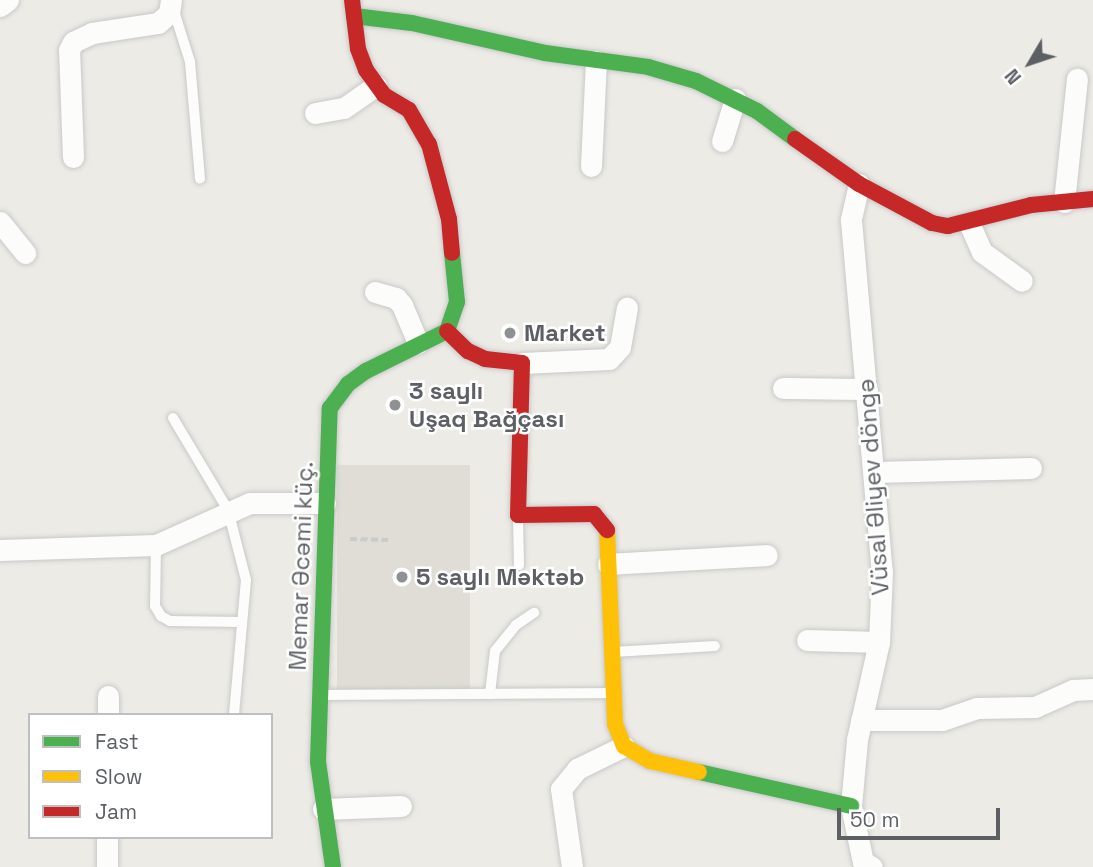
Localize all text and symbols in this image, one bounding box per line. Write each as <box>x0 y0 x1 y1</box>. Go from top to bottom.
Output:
north arrow <box>995 28 1065 98</box>
text: N <box>1000 64 1027 89</box>
place label: Market <box>524 319 606 347</box>
marker: Market <box>502 325 518 341</box>
place label: 3 saylı Uşaq Bağçası <box>409 377 564 433</box>
street label: Vüsal Əliyev döngə <box>851 378 895 596</box>
marker: 3 saylı Uşaq Bağçası <box>387 397 403 413</box>
street label: Memar Əcəmi küç. <box>283 461 319 671</box>
place label: 5 saylı Məktəb <box>416 563 584 591</box>
marker: 5 saylı Məktəb <box>394 569 410 585</box>
legend <box>28 713 273 839</box>
text: Fast <box>95 728 139 755</box>
text: Slow <box>95 763 143 790</box>
scale bar <box>841 794 1004 838</box>
text: Jam <box>95 798 137 825</box>
text: 50 m <box>850 806 900 833</box>

